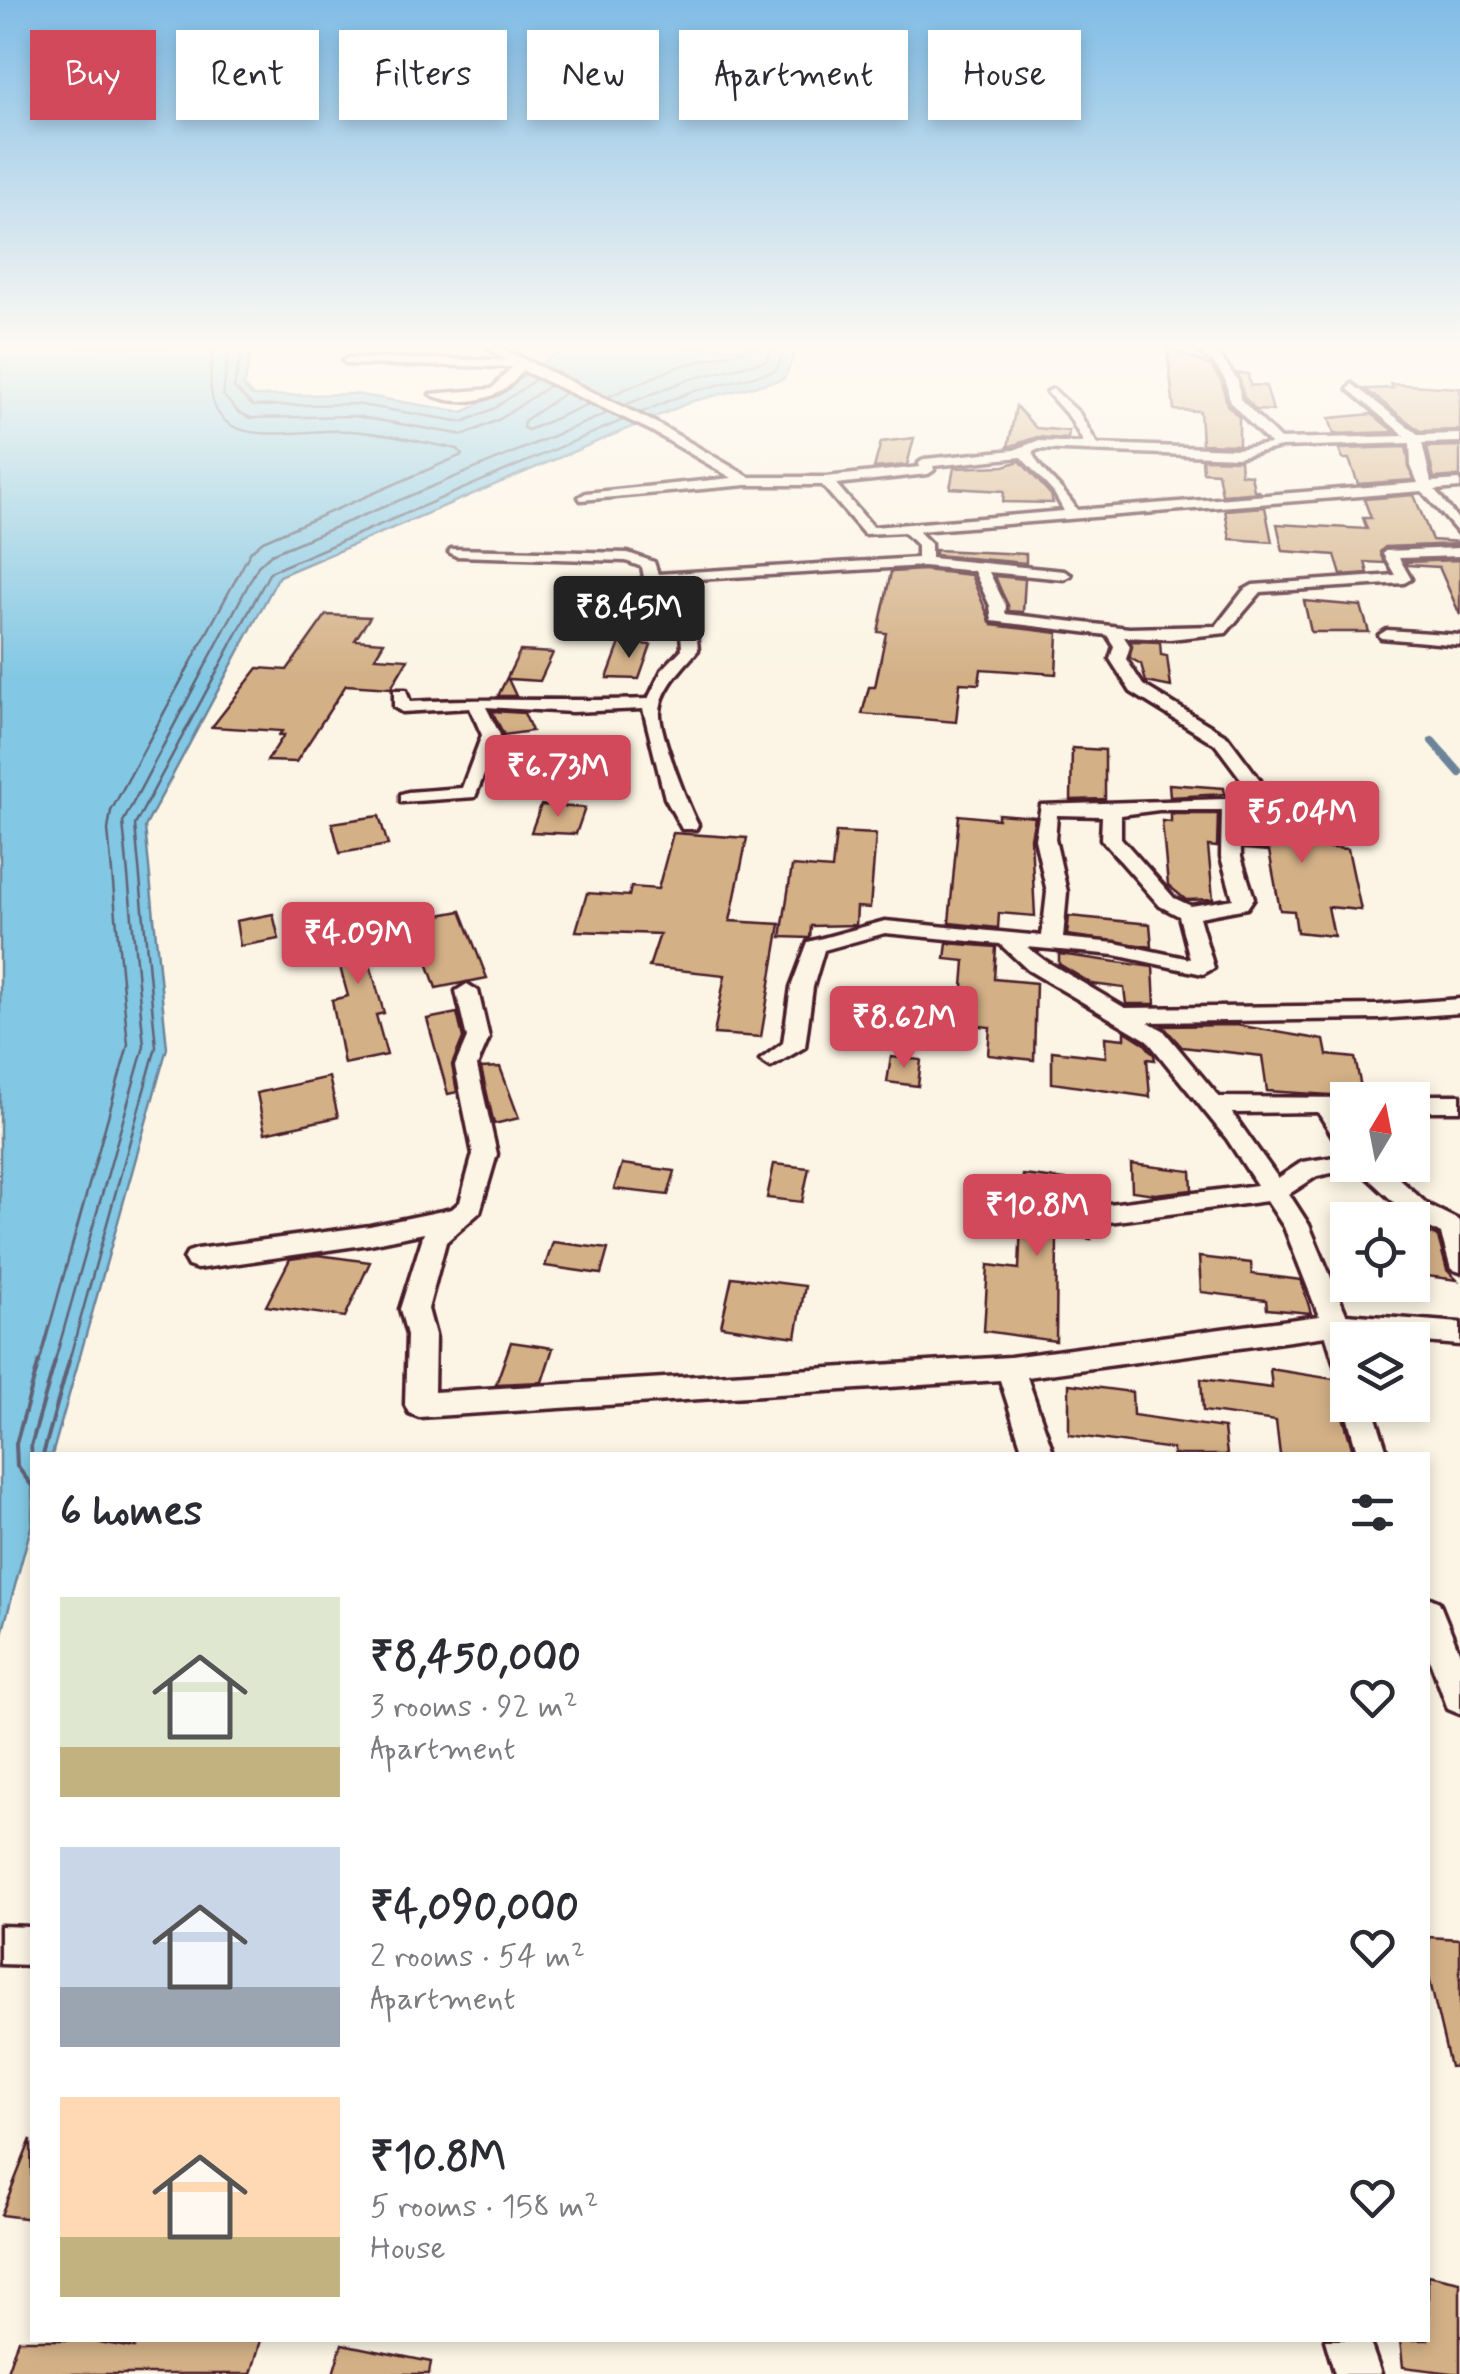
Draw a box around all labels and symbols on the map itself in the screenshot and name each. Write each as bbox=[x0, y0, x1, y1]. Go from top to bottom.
pin: ₹8.45M bbox=[548, 576, 710, 661]
pin: ₹6.73M bbox=[477, 735, 639, 820]
pin: ₹5.04M bbox=[1221, 781, 1383, 866]
pin: ₹4.09M bbox=[277, 902, 439, 987]
pin: ₹8.62M bbox=[823, 986, 985, 1071]
north arrow bbox=[1330, 1082, 1430, 1182]
pin: ₹10.8M bbox=[956, 1174, 1118, 1259]

